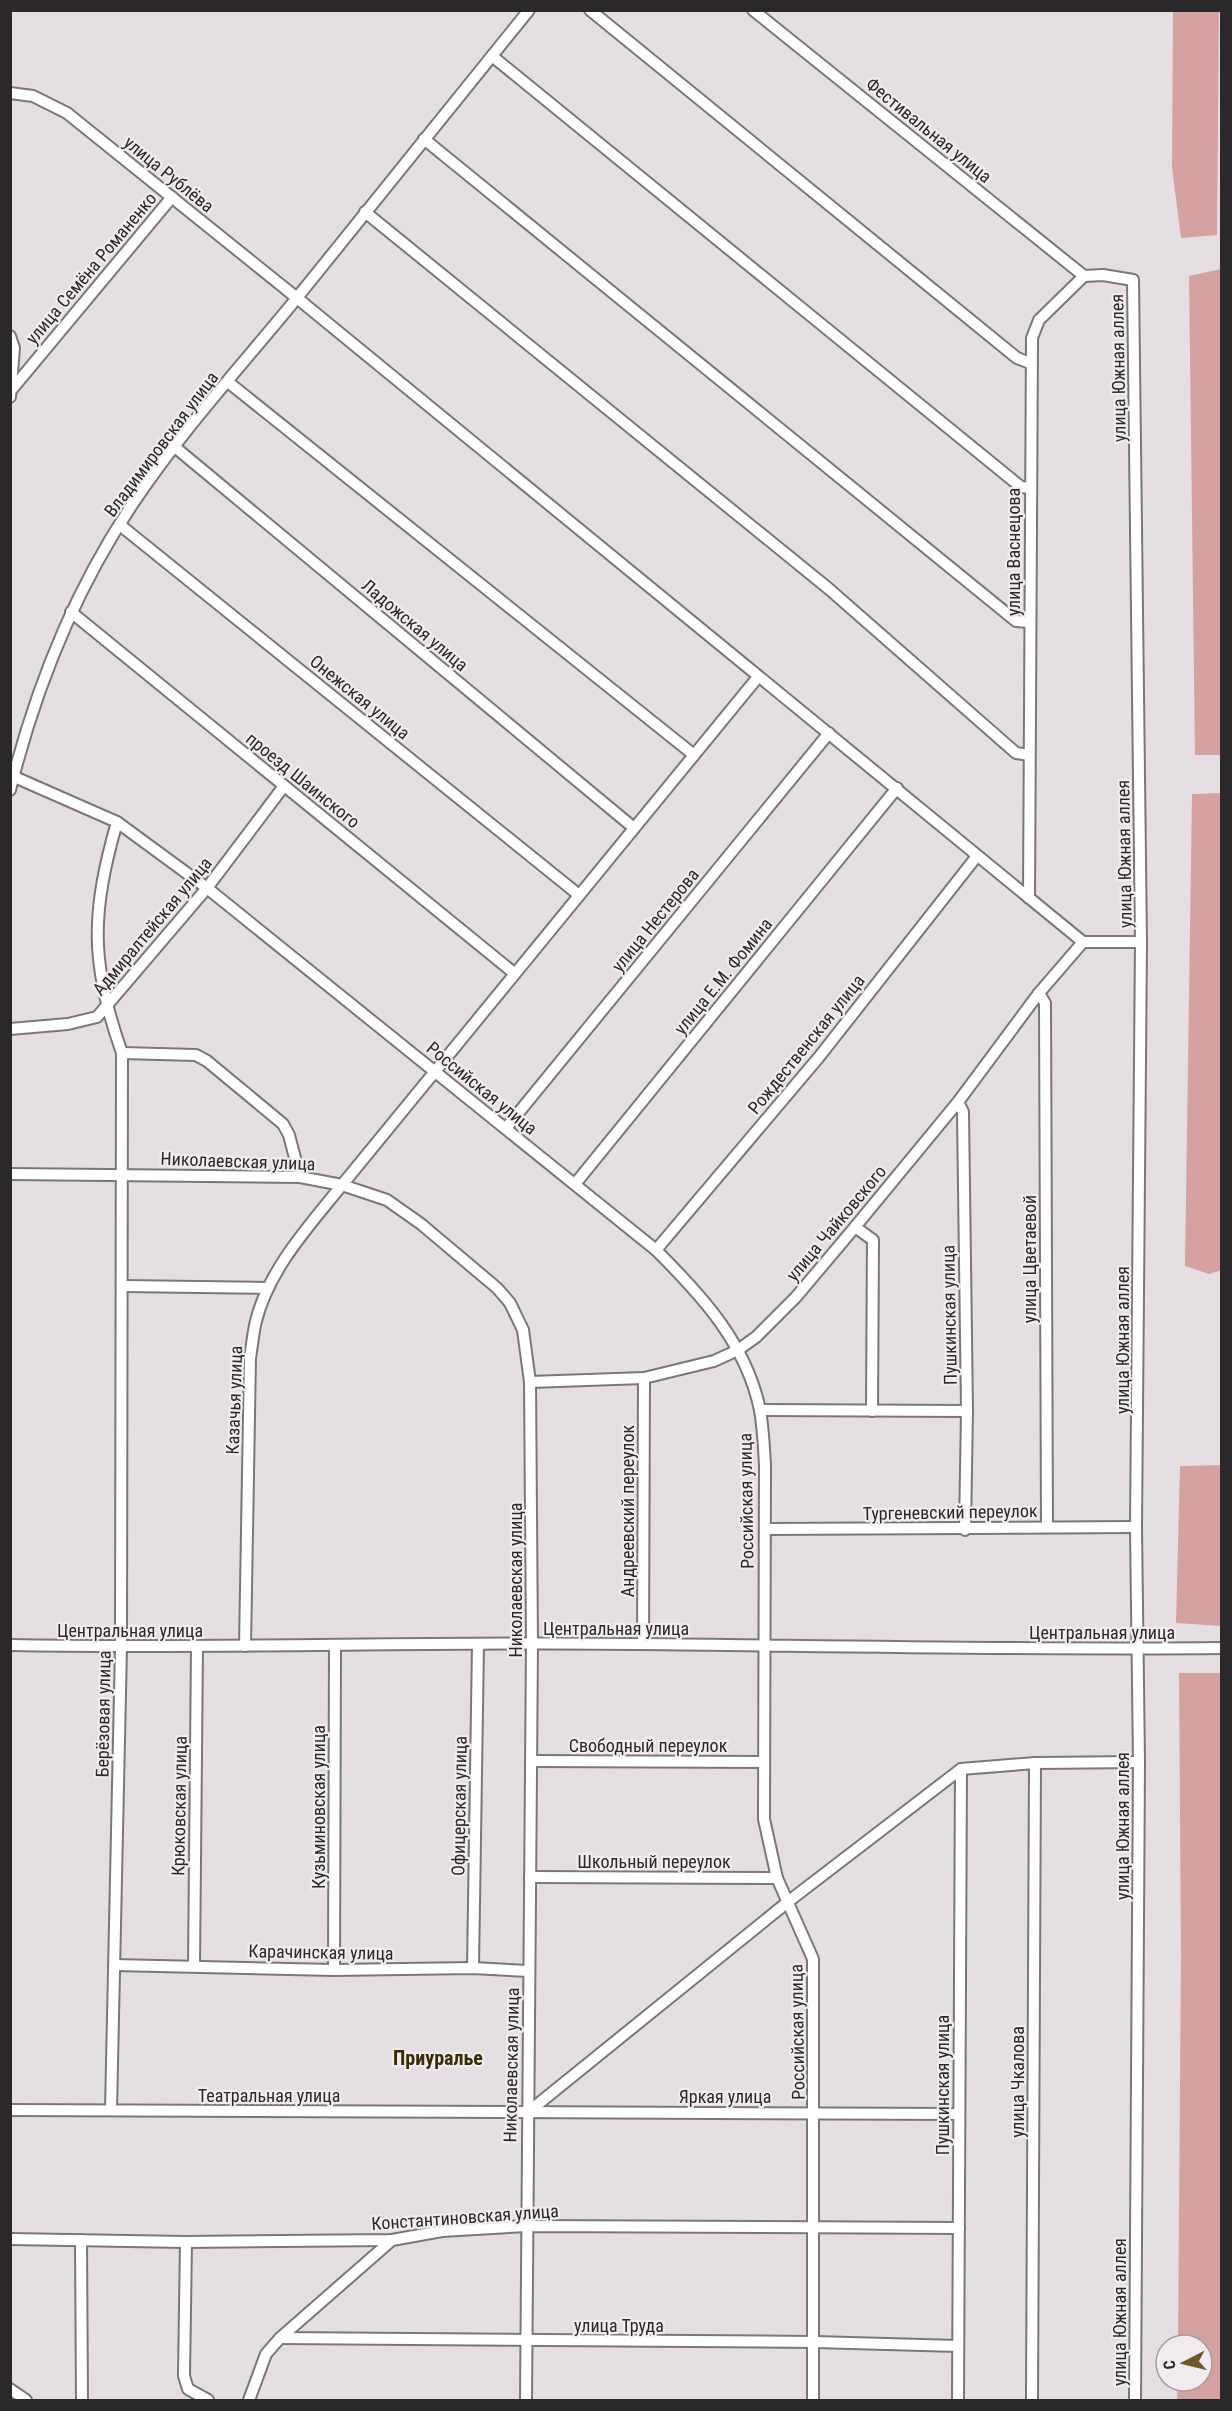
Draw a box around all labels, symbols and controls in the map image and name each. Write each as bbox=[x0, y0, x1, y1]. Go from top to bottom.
street label: Фестивальная улица bbox=[862, 73, 996, 187]
street label: улица Рублёва bbox=[120, 131, 218, 217]
street label: улица Семёна Романенко bbox=[21, 188, 161, 348]
street label: улица Южная аллея bbox=[1106, 294, 1130, 442]
street label: Владимировская улица bbox=[100, 367, 222, 521]
street label: улица Васнецова bbox=[1003, 488, 1024, 616]
street label: Ладожская улица bbox=[358, 575, 472, 675]
street label: Онежская улица bbox=[306, 650, 414, 744]
street label: проезд Шаинского bbox=[242, 728, 364, 832]
street label: улица Южная аллея bbox=[1112, 780, 1136, 928]
street label: Адмиралтейская улица bbox=[88, 853, 216, 999]
street label: улица Нестерова bbox=[607, 864, 703, 976]
street label: улица Е.М. Фомина bbox=[670, 914, 776, 1038]
street label: Рождественская улица bbox=[743, 970, 869, 1118]
street label: Российская улица bbox=[423, 1037, 541, 1139]
street label: Николаевская улица bbox=[160, 1148, 316, 1174]
street label: улица Чайковского bbox=[782, 1161, 890, 1285]
street label: улица Цветаевой bbox=[1019, 1195, 1040, 1323]
street label: Пушкинская улица bbox=[937, 1245, 961, 1385]
street label: улица Южная аллея bbox=[1112, 1266, 1133, 1414]
street label: Казачья улица bbox=[222, 1345, 246, 1455]
street label: Андреевский переулок bbox=[617, 1425, 638, 1597]
street label: Российская улица bbox=[734, 1433, 758, 1569]
street label: Тургеневский переулок bbox=[862, 1500, 1038, 1524]
street label: Николаевская улица bbox=[505, 1503, 526, 1657]
street label: Центральная улица bbox=[543, 1618, 689, 1639]
street label: Центральная улица bbox=[57, 1620, 203, 1641]
street label: Центральная улица bbox=[1029, 1622, 1175, 1643]
street label: Берёзовая улица bbox=[91, 1650, 115, 1778]
street label: Кузьминовская улица bbox=[308, 1725, 329, 1889]
street label: Свободный переулок bbox=[569, 1735, 728, 1756]
street label: Крюковская улица bbox=[167, 1736, 191, 1876]
street label: Офицерская улица bbox=[447, 1736, 471, 1876]
street label: улица Южная аллея bbox=[1112, 1752, 1133, 1900]
street label: Школьный переулок bbox=[577, 1851, 731, 1872]
street label: Карачинская улица bbox=[248, 1940, 394, 1964]
street label: Российская улица bbox=[785, 1964, 809, 2100]
street label: Николаевская улица bbox=[499, 1987, 523, 2143]
street label: Пушкинская улица bbox=[932, 2015, 953, 2155]
street label: улица Чкалова bbox=[1007, 2026, 1028, 2138]
district label: Приуралье bbox=[393, 2046, 483, 2070]
street label: Театральная улица bbox=[198, 2085, 340, 2106]
street label: Яркая улица bbox=[679, 2086, 771, 2107]
street label: Константиновская улица bbox=[371, 2200, 559, 2234]
street label: улица Южная аллея bbox=[1109, 2238, 1130, 2386]
street label: улица Труда bbox=[574, 2315, 664, 2336]
north arrow bbox=[1154, 2333, 1214, 2393]
text: С bbox=[1160, 2359, 1180, 2370]

